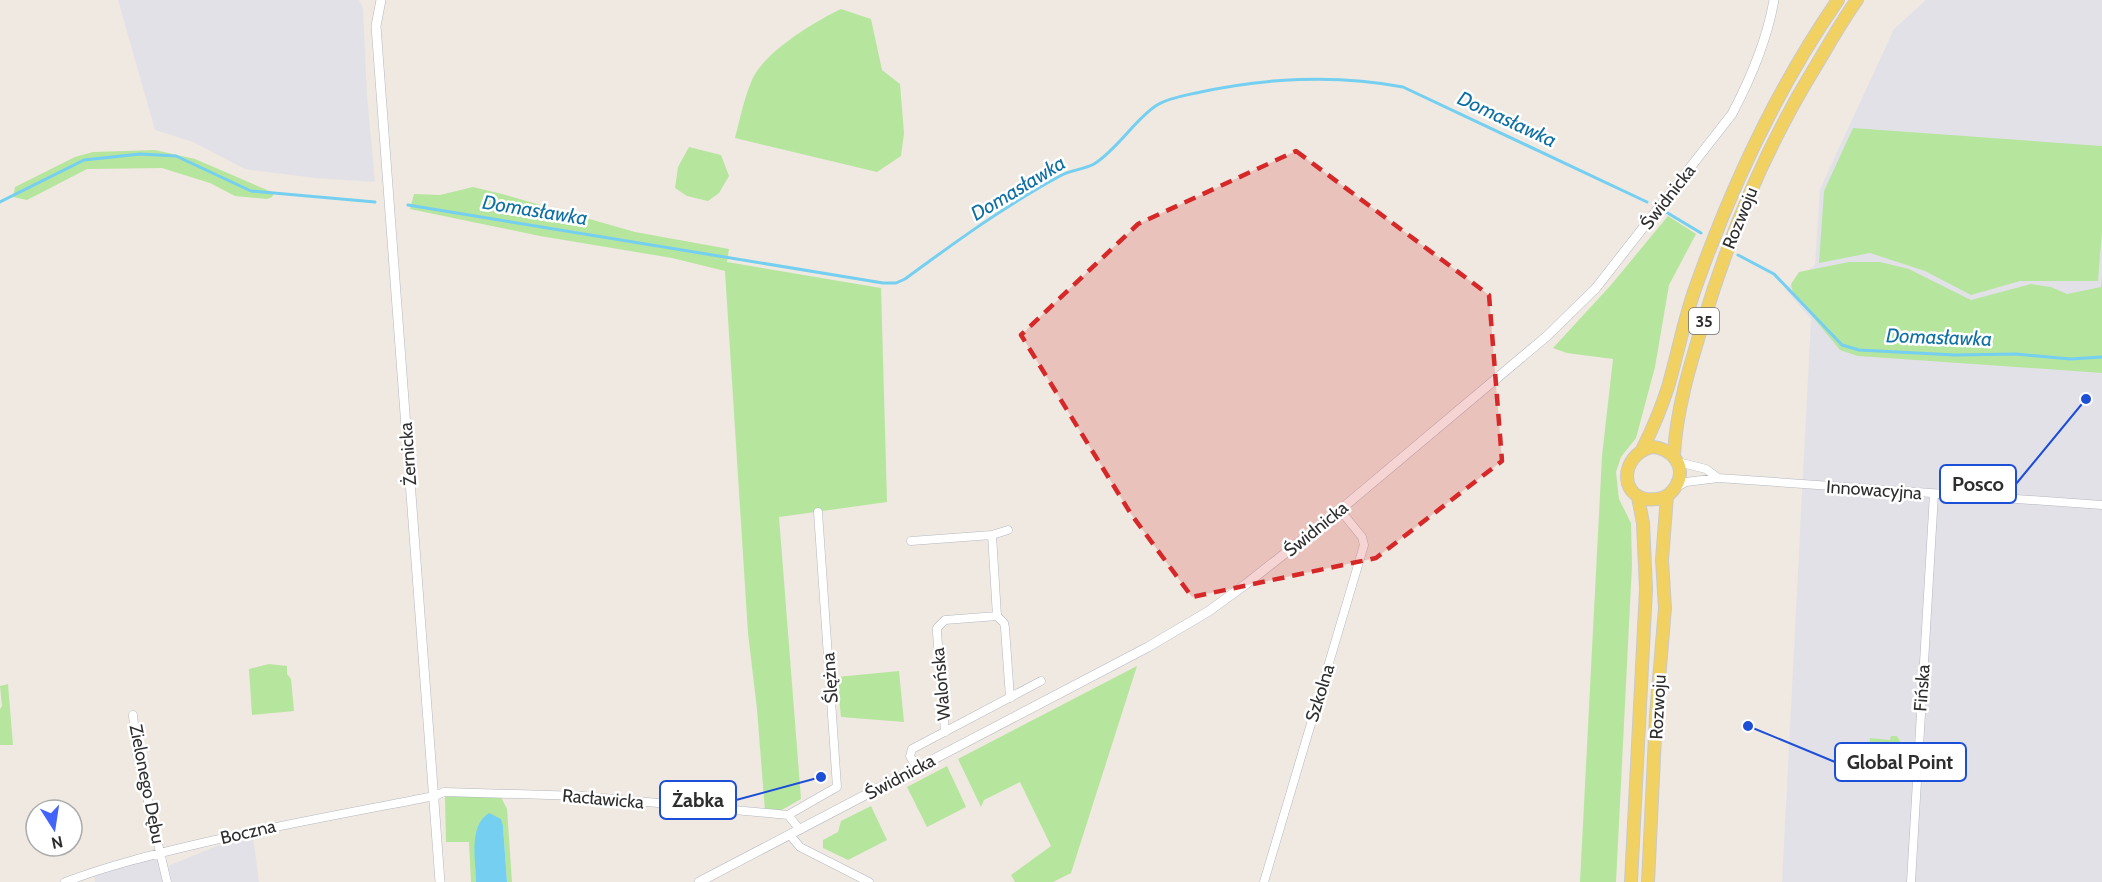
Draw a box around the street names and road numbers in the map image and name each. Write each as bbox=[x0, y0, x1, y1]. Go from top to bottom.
street label: Świdnicka bbox=[1636, 160, 1700, 234]
street label: Rozwoju bbox=[1718, 184, 1762, 252]
road number: 35 bbox=[1689, 308, 1719, 334]
street label: Żernicka bbox=[395, 421, 421, 486]
street label: Innowacyjna bbox=[1825, 476, 1923, 504]
street label: Świdnicka bbox=[1280, 496, 1353, 561]
street label: Walońska bbox=[927, 646, 955, 721]
street label: Ślężna bbox=[817, 651, 843, 704]
street label: Szkolna bbox=[1301, 661, 1339, 725]
street label: Fińska bbox=[1909, 663, 1935, 712]
street label: Rozwoju bbox=[1645, 674, 1671, 740]
street label: Zielonego Dębu bbox=[125, 723, 169, 845]
street label: Świdnicka bbox=[861, 749, 939, 805]
street label: Racławicka bbox=[561, 784, 645, 814]
street label: Boczna bbox=[218, 815, 278, 849]

